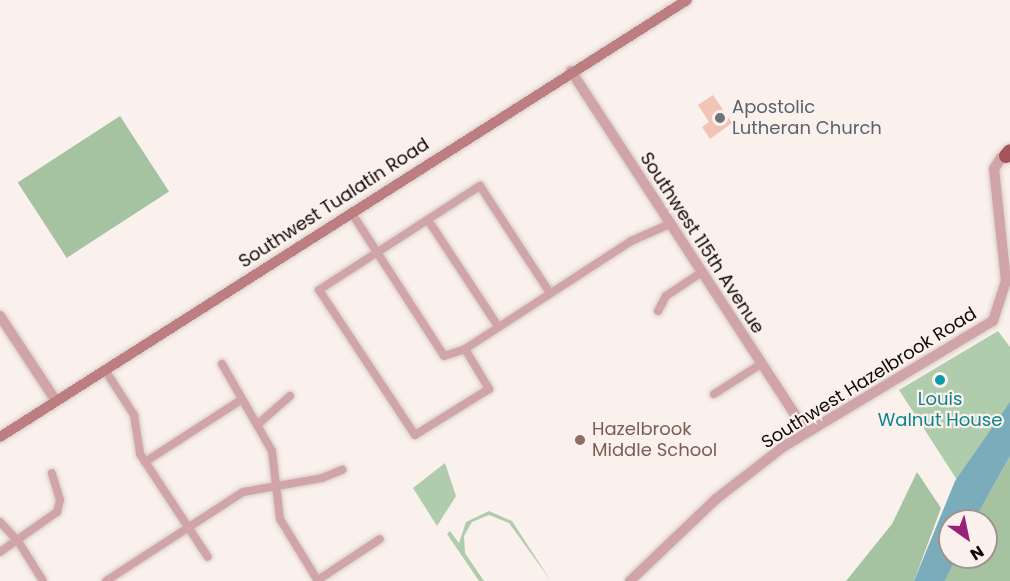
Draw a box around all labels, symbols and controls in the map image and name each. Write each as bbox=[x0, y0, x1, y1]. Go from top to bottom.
place label: Apostolic Lutheran Church bbox=[732, 97, 882, 140]
marker: Apostolic Lutheran Church bbox=[713, 111, 727, 125]
street label: Southwest Tualatin Road bbox=[235, 133, 433, 273]
street label: Southwest 115th Avenue bbox=[635, 148, 769, 338]
street label: Southwest Hazelbrook Road bbox=[757, 303, 981, 453]
marker: Louis Walnut House bbox=[933, 373, 947, 387]
place label: Louis Walnut House bbox=[878, 389, 1002, 432]
place label: Hazelbrook Middle School bbox=[592, 419, 717, 462]
marker: Hazelbrook Middle School bbox=[573, 433, 587, 447]
north arrow bbox=[938, 509, 998, 569]
text: N bbox=[966, 540, 988, 566]

